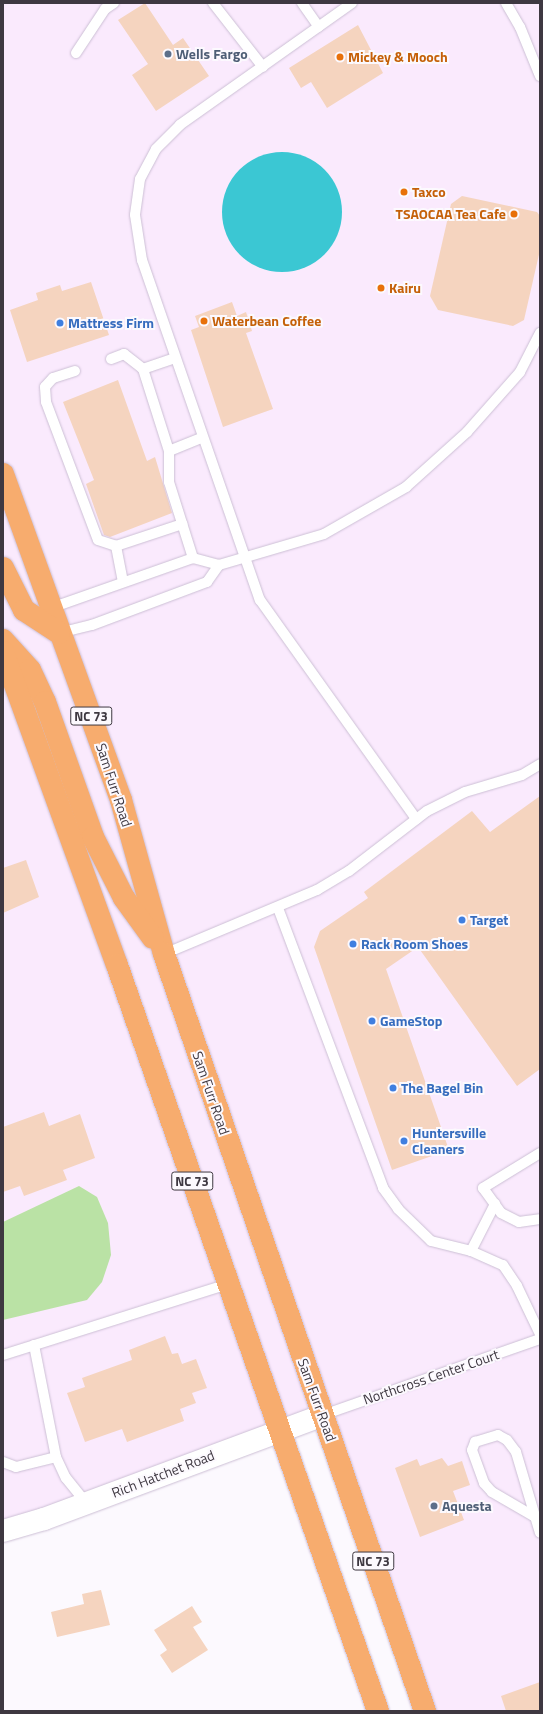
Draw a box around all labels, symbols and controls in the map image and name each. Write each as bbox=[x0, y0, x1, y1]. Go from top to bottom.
place label: Wells Fargo bbox=[176, 46, 248, 62]
marker: Wells Fargo bbox=[163, 49, 173, 59]
place label: Mickey & Mooch bbox=[348, 49, 448, 65]
marker: Mickey & Mooch bbox=[335, 52, 345, 62]
place label: Taxco bbox=[412, 184, 446, 200]
marker: Taxco bbox=[399, 187, 409, 197]
place label: TSAOCAA Tea Cafe bbox=[396, 206, 506, 222]
marker: TSAOCAA Tea Cafe bbox=[509, 209, 519, 219]
place label: Kairu bbox=[389, 280, 421, 296]
marker: Kairu bbox=[376, 283, 386, 293]
place label: Waterbean Coffee bbox=[212, 313, 321, 329]
place label: Mattress Firm bbox=[68, 315, 154, 331]
marker: Waterbean Coffee bbox=[199, 316, 209, 326]
marker: Mattress Firm bbox=[55, 318, 65, 328]
road number: NC 73 bbox=[70, 705, 112, 727]
street label: Sam Furr Road bbox=[93, 741, 135, 829]
place label: Target bbox=[470, 912, 508, 928]
marker: Target bbox=[457, 915, 467, 925]
place label: Rack Room Shoes bbox=[361, 936, 468, 952]
marker: Rack Room Shoes bbox=[348, 939, 358, 949]
place label: GameStop bbox=[380, 1013, 442, 1029]
marker: GameStop bbox=[367, 1016, 377, 1026]
street label: Sam Furr Road bbox=[189, 1049, 233, 1137]
place label: The Bagel Bin bbox=[401, 1080, 483, 1096]
marker: The Bagel Bin bbox=[388, 1083, 398, 1093]
place label: Huntersville Cleaners bbox=[412, 1125, 486, 1158]
marker: Huntersville Cleaners bbox=[399, 1136, 409, 1146]
road number: NC 73 bbox=[171, 1170, 213, 1192]
street label: Northcross Center Court bbox=[361, 1346, 501, 1408]
street label: Sam Furr Road bbox=[294, 1356, 340, 1444]
street label: Rich Hatchet Road bbox=[109, 1447, 217, 1501]
place label: Aquesta bbox=[442, 1498, 492, 1514]
marker: Aquesta bbox=[429, 1501, 439, 1511]
road number: NC 73 bbox=[352, 1550, 394, 1572]

